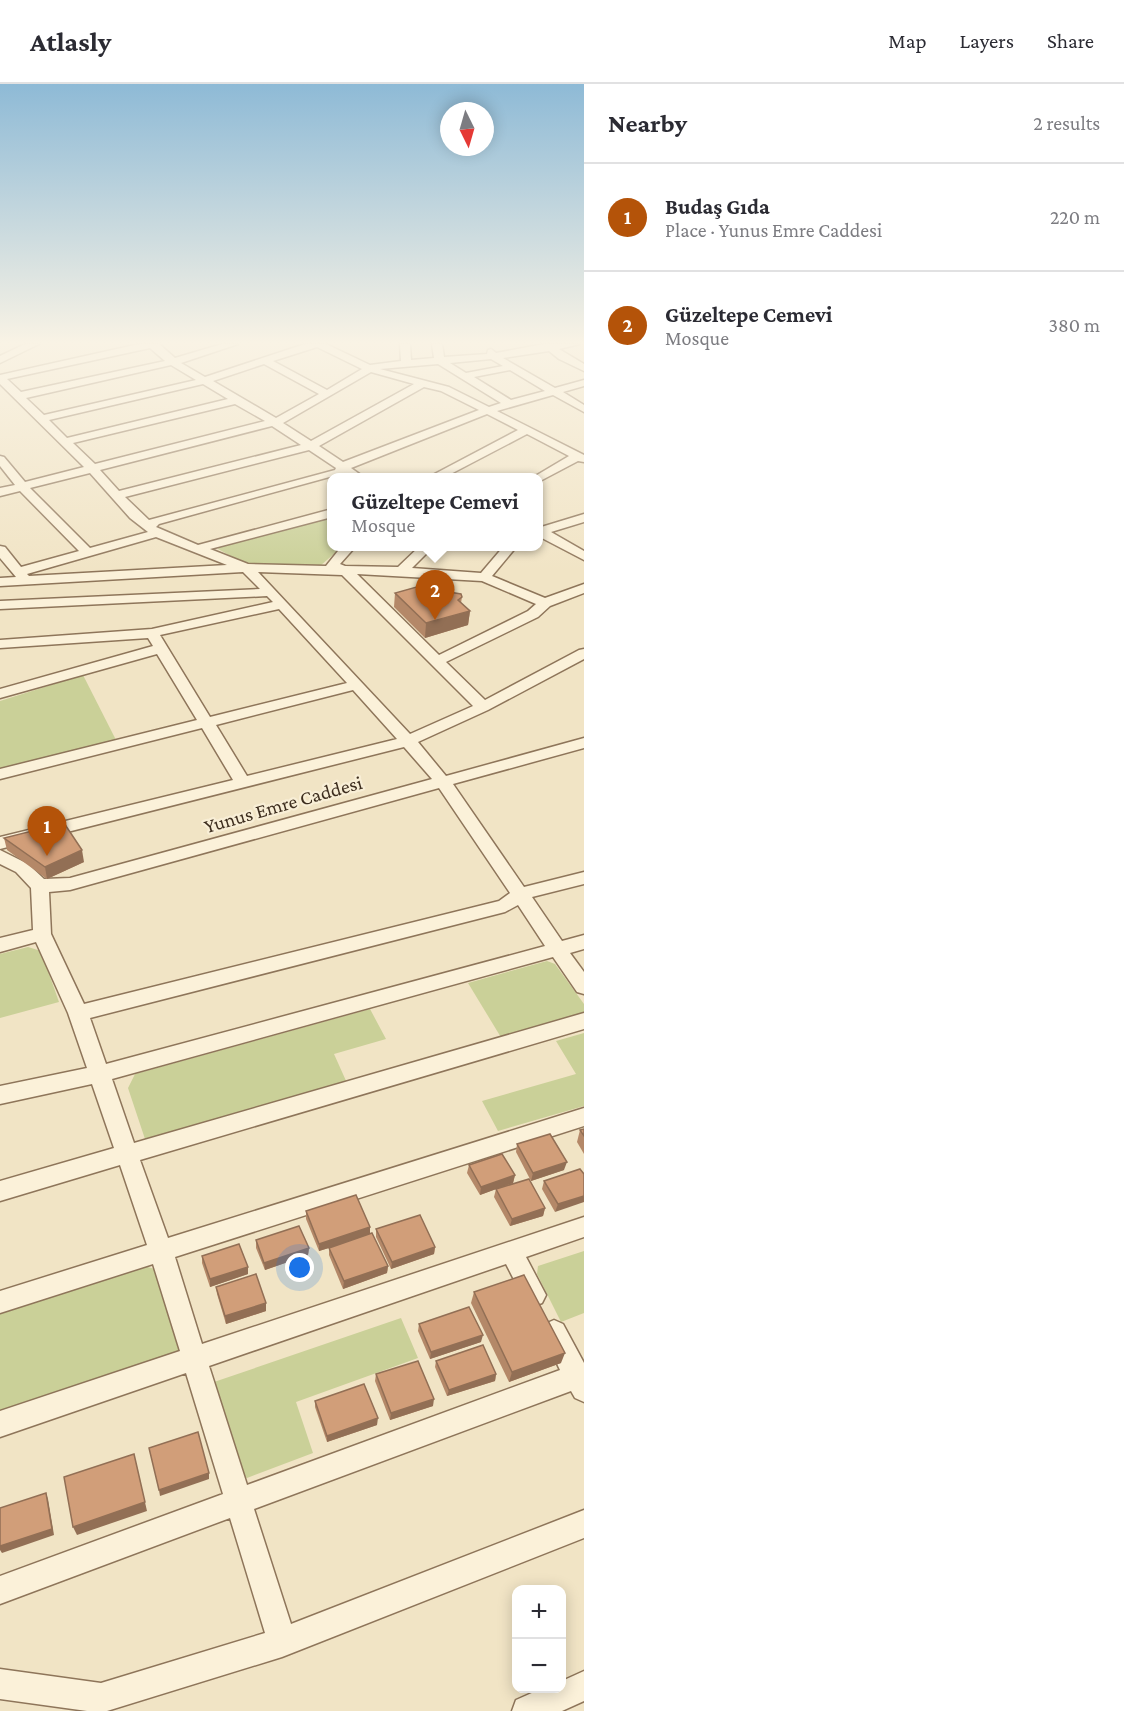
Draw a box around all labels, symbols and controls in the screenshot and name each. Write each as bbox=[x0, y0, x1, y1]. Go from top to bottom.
text: Atlasly bbox=[30, 26, 111, 57]
text: Map bbox=[888, 29, 927, 53]
text: Layers bbox=[960, 29, 1014, 53]
text: Share bbox=[1047, 29, 1094, 53]
north arrow bbox=[440, 102, 494, 156]
text: Nearby bbox=[608, 109, 687, 138]
text: 2 results bbox=[1033, 112, 1100, 134]
text: Budaş Gıda bbox=[665, 194, 770, 219]
text: 1 bbox=[624, 206, 631, 228]
text: 220 m bbox=[1050, 206, 1100, 228]
text: Place · Yunus Emre Caddesi bbox=[665, 219, 882, 241]
text: Güzeltepe Cemevi bbox=[665, 302, 832, 327]
text: 2 bbox=[622, 314, 633, 336]
text: 380 m bbox=[1049, 314, 1100, 336]
text: Mosque bbox=[665, 327, 729, 349]
popup bbox=[327, 473, 543, 551]
text: Güzeltepe Cemevi bbox=[351, 489, 519, 514]
text: Mosque bbox=[351, 514, 415, 536]
pin: 2 bbox=[416, 570, 454, 620]
street label: Yunus Emre Caddesi bbox=[201, 771, 365, 837]
pin: 1 bbox=[28, 806, 66, 856]
your location bbox=[285, 1253, 314, 1282]
map controls bbox=[512, 1585, 566, 1693]
button: + bbox=[512, 1585, 566, 1639]
button: − bbox=[512, 1639, 566, 1693]

